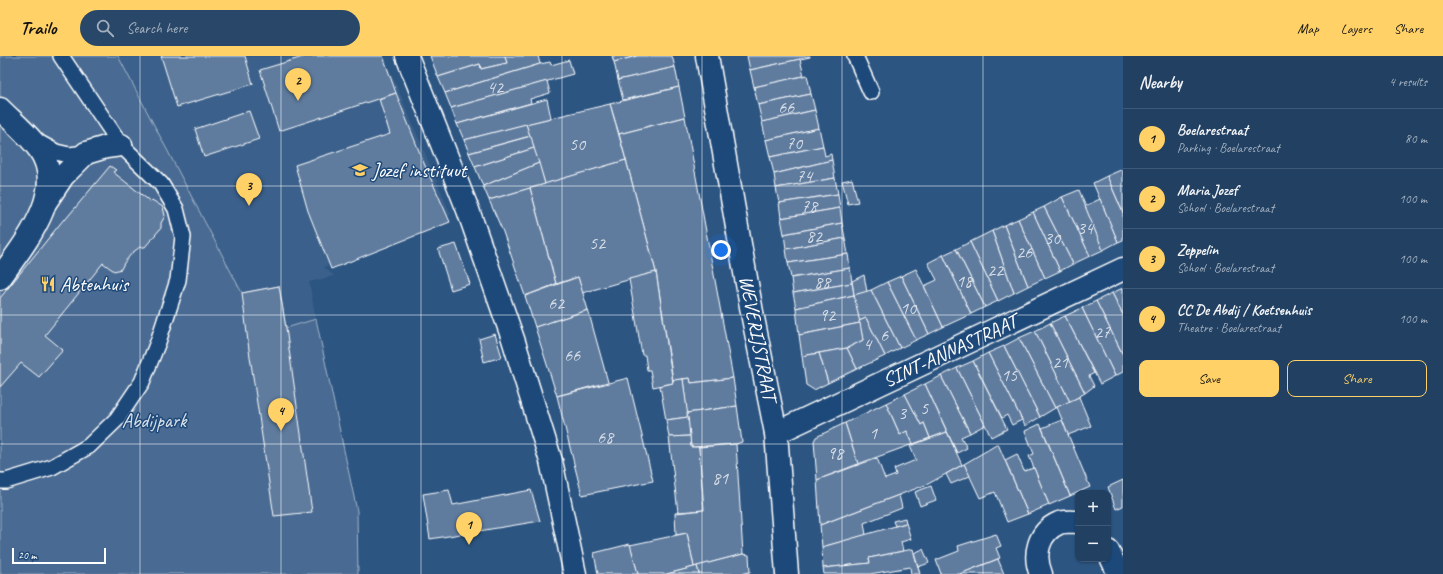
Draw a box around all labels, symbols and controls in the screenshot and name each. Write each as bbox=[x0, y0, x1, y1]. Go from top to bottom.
search box bbox=[80, 10, 360, 46]
text: Trailo bbox=[20, 16, 56, 40]
icon: search bbox=[94, 17, 116, 39]
text: Search here bbox=[126, 19, 188, 38]
text: Map bbox=[1297, 20, 1319, 37]
text: Layers bbox=[1341, 20, 1372, 37]
text: Share bbox=[1394, 20, 1423, 37]
pin: 2 bbox=[285, 68, 311, 101]
text: Nearby bbox=[1139, 72, 1182, 93]
text: 4 results bbox=[1389, 74, 1427, 90]
house number: 42 bbox=[487, 76, 505, 98]
house number: 66 bbox=[778, 96, 795, 118]
text: Boelarestraat bbox=[1177, 121, 1248, 140]
text: 1 bbox=[1149, 131, 1155, 147]
text: 80 m bbox=[1405, 131, 1427, 147]
house number: 70 bbox=[786, 132, 804, 154]
house number: 50 bbox=[569, 133, 587, 155]
text: Parking · Boelarestraat bbox=[1177, 140, 1280, 156]
place label: Jozef instituut bbox=[371, 158, 469, 183]
school or university icon: Jozef instituut bbox=[351, 161, 369, 179]
house number: 74 bbox=[796, 165, 814, 187]
pin: 3 bbox=[236, 173, 262, 206]
text: Maria Jozef bbox=[1177, 181, 1237, 200]
text: 2 bbox=[1149, 191, 1155, 207]
text: 100 m bbox=[1399, 191, 1427, 207]
house number: 78 bbox=[801, 195, 819, 217]
text: School · Boelarestraat bbox=[1177, 200, 1274, 216]
house number: 34 bbox=[1077, 217, 1095, 239]
house number: 82 bbox=[806, 225, 824, 247]
house number: 30 bbox=[1044, 227, 1062, 249]
house number: 52 bbox=[589, 232, 607, 254]
your location bbox=[711, 240, 731, 260]
house number: 26 bbox=[1016, 241, 1033, 263]
text: Zeppelin bbox=[1177, 241, 1218, 260]
text: 3 bbox=[1149, 251, 1155, 267]
text: 100 m bbox=[1399, 251, 1427, 267]
house number: 22 bbox=[987, 259, 1005, 281]
text: School · Boelarestraat bbox=[1177, 260, 1274, 276]
house number: 18 bbox=[956, 270, 974, 292]
house number: 88 bbox=[814, 271, 832, 293]
place label: Abtenhuis bbox=[60, 272, 130, 297]
street label: WEVERIJSTRAAT bbox=[734, 274, 783, 407]
restaurant icon: Abtenhuis bbox=[39, 275, 57, 293]
house number: 62 bbox=[548, 292, 566, 314]
house number: 10 bbox=[900, 297, 918, 319]
text: CC De Abdij / Koetsenhuis bbox=[1177, 301, 1312, 320]
house number: 92 bbox=[819, 304, 837, 326]
street label: SINT-ANNASTRAAT bbox=[879, 307, 1026, 393]
text: 4 bbox=[1149, 311, 1155, 327]
text: 100 m bbox=[1399, 311, 1427, 327]
text: Theatre · Boelarestraat bbox=[1177, 320, 1281, 336]
house number: 27 bbox=[1094, 321, 1111, 343]
house number: 6 bbox=[880, 324, 889, 346]
house number: 4 bbox=[863, 333, 873, 355]
house number: 66 bbox=[564, 344, 581, 366]
house number: 21 bbox=[1052, 351, 1069, 373]
button: Save bbox=[1139, 360, 1279, 397]
button: Share bbox=[1287, 360, 1427, 397]
house number: 15 bbox=[1001, 364, 1018, 386]
house number: 5 bbox=[920, 397, 929, 419]
pin: 4 bbox=[268, 398, 294, 431]
house number: 3 bbox=[898, 402, 908, 424]
park label: Abdijpark bbox=[122, 408, 188, 433]
house number: 1 bbox=[869, 422, 878, 444]
house number: 68 bbox=[597, 426, 615, 448]
house number: 98 bbox=[827, 442, 845, 464]
house number: 81 bbox=[712, 467, 729, 489]
map controls bbox=[1075, 490, 1111, 562]
button: + bbox=[1075, 490, 1111, 526]
pin: 1 bbox=[456, 512, 482, 545]
button: − bbox=[1075, 526, 1111, 562]
scale bar bbox=[12, 546, 106, 565]
text: 20 m bbox=[18, 548, 37, 562]

